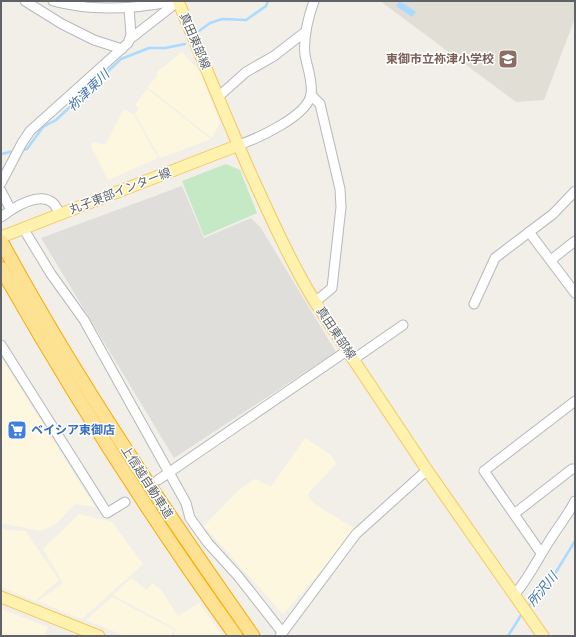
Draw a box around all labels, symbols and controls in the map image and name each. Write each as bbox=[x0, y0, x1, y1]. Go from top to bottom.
street label: 真田東部線 bbox=[175, 11, 213, 72]
school or university icon: 東御市立祢津小学校 bbox=[497, 48, 519, 70]
place label: 東御市立祢津小学校 bbox=[386, 52, 494, 68]
water label: 祢津東川 bbox=[65, 66, 115, 115]
street label: 丸子東部インター線 bbox=[67, 165, 174, 219]
street label: 真田東部線 bbox=[312, 304, 359, 363]
supermarket icon: ベイシア東御店 bbox=[6, 419, 28, 441]
place label: ベイシア東御店 bbox=[31, 423, 115, 439]
street label: 上信越自動車道 bbox=[117, 443, 176, 522]
water label: 所沢川 bbox=[525, 569, 563, 610]

